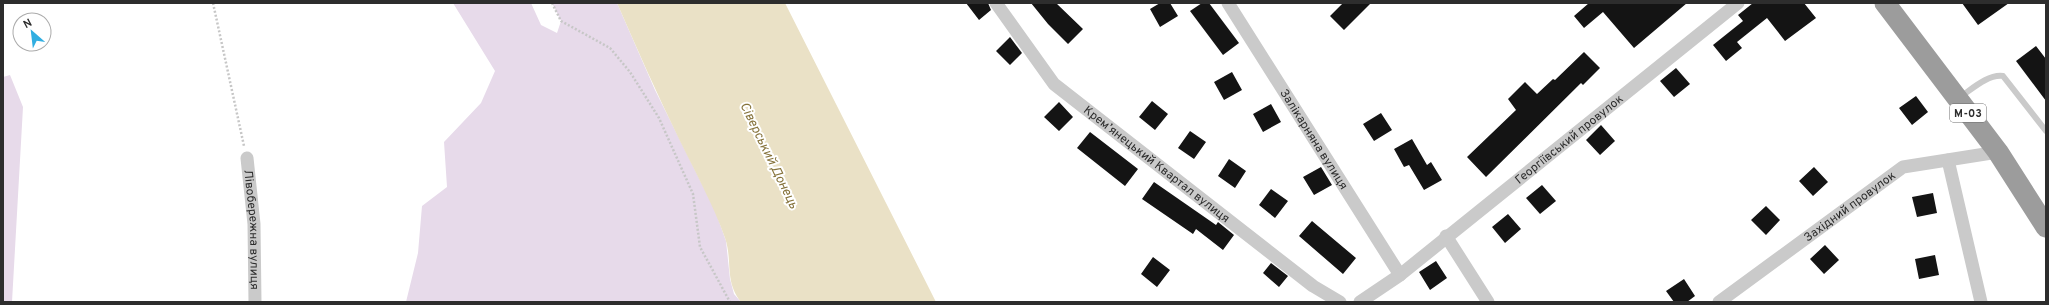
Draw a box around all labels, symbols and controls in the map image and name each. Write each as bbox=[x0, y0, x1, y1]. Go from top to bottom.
north arrow bbox=[12, 12, 52, 52]
text: N bbox=[21, 16, 35, 32]
street label: Залікарняна вулиця bbox=[1275, 86, 1351, 193]
street label: Георгіївський провулок bbox=[1512, 91, 1627, 188]
water label: Сіверський Донець bbox=[735, 100, 801, 212]
street label: Крем’янецький Квартал вулиця bbox=[1080, 103, 1233, 227]
road number: М-03 bbox=[1950, 104, 1986, 122]
street label: Західний провулок bbox=[1801, 168, 1899, 246]
street label: Лівобережна вулиця bbox=[239, 169, 262, 290]

